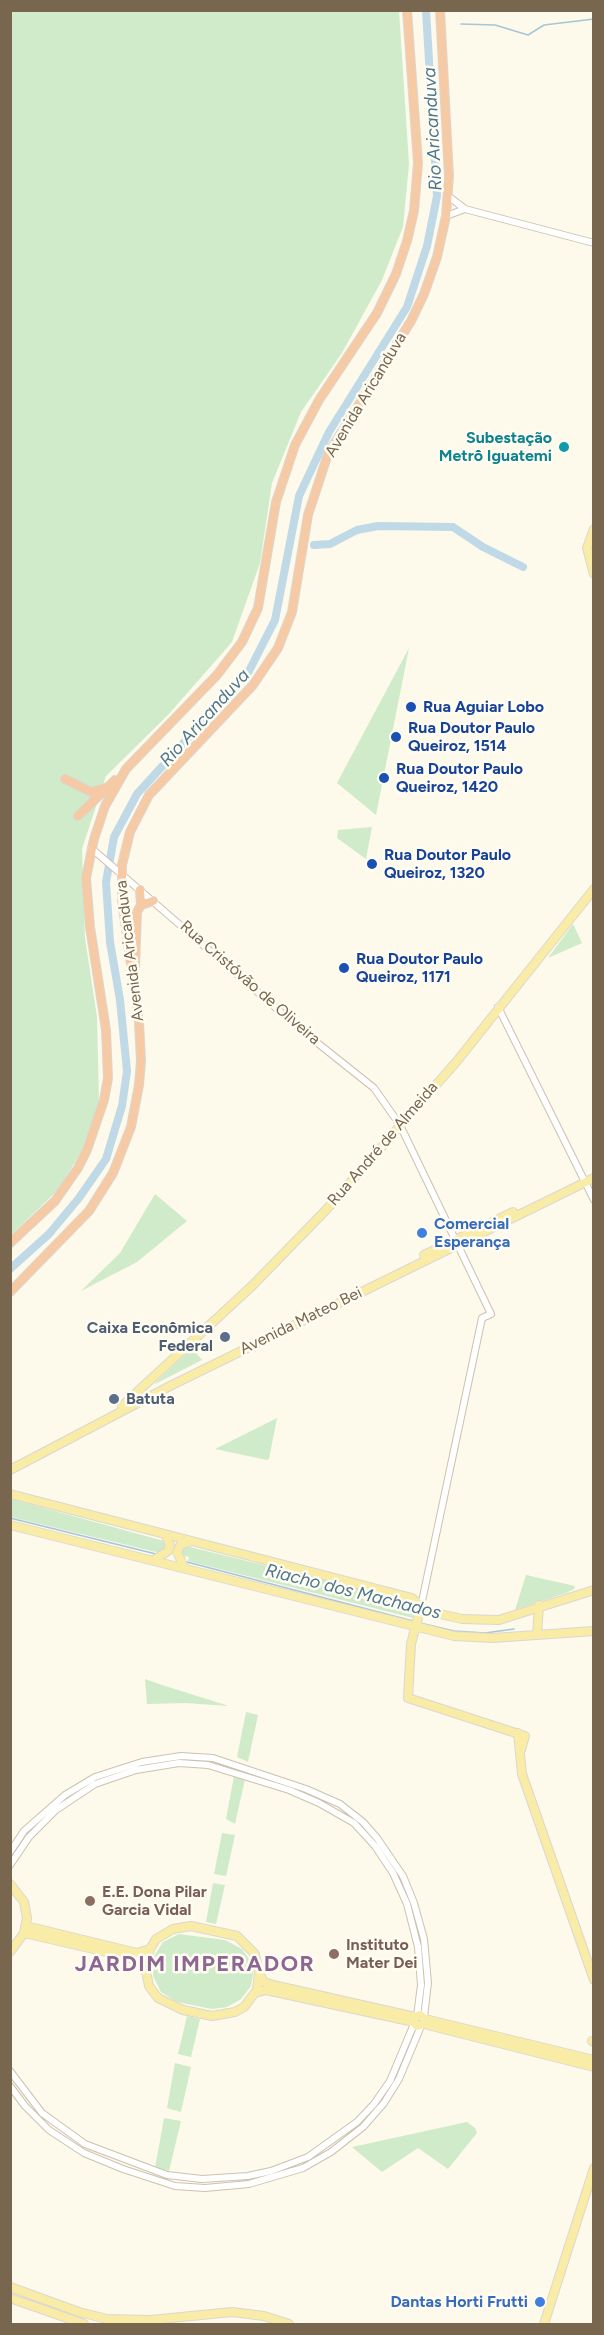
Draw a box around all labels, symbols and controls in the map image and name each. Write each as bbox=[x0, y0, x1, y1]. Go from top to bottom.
water label: Rio Aricanduva bbox=[419, 67, 447, 191]
street label: Avenida Aricanduva bbox=[321, 329, 411, 461]
place label: Subestação Metrô Iguatemi bbox=[439, 428, 552, 466]
marker: Subestação Metrô Iguatemi bbox=[557, 440, 571, 454]
water label: Rio Aricanduva bbox=[156, 665, 254, 771]
place label: Rua Aguiar Lobo bbox=[423, 697, 544, 717]
marker: Rua Aguiar Lobo bbox=[404, 700, 418, 714]
place label: Rua Doutor Paulo Queiroz, 1514 bbox=[408, 718, 535, 756]
marker: Rua Doutor Paulo Queiroz, 1514 bbox=[389, 730, 403, 744]
place label: Rua Doutor Paulo Queiroz, 1420 bbox=[396, 759, 523, 797]
marker: Rua Doutor Paulo Queiroz, 1420 bbox=[377, 771, 391, 785]
place label: Rua Doutor Paulo Queiroz, 1320 bbox=[384, 845, 511, 883]
marker: Rua Doutor Paulo Queiroz, 1320 bbox=[365, 857, 379, 871]
street label: Avenida Aricanduva bbox=[112, 879, 148, 1023]
street label: Rua Cristóvão de Oliveira bbox=[176, 917, 324, 1049]
place label: Rua Doutor Paulo Queiroz, 1171 bbox=[356, 949, 483, 987]
marker: Rua Doutor Paulo Queiroz, 1171 bbox=[337, 961, 351, 975]
street label: Rua André de Almeida bbox=[324, 1078, 442, 1210]
place label: Comercial Esperança bbox=[434, 1214, 510, 1252]
marker: Comercial Esperança bbox=[415, 1226, 429, 1240]
street label: Avenida Mateo Bei bbox=[237, 1283, 365, 1359]
place label: Caixa Econômica Federal bbox=[87, 1318, 213, 1356]
marker: Caixa Econômica Federal bbox=[218, 1330, 232, 1344]
place label: Batuta bbox=[126, 1389, 175, 1409]
marker: Batuta bbox=[107, 1392, 121, 1406]
water label: Riacho dos Machados bbox=[263, 1560, 443, 1624]
place label: E.E. Dona Pilar Garcia Vidal bbox=[102, 1882, 207, 1920]
marker: E.E. Dona Pilar Garcia Vidal bbox=[83, 1894, 97, 1908]
place label: Instituto Mater Dei bbox=[346, 1935, 418, 1973]
marker: Instituto Mater Dei bbox=[327, 1947, 341, 1961]
district label: JARDIM IMPERADOR bbox=[75, 1952, 315, 1978]
place label: Dantas Horti Frutti bbox=[390, 2292, 528, 2312]
marker: Dantas Horti Frutti bbox=[533, 2295, 547, 2309]

